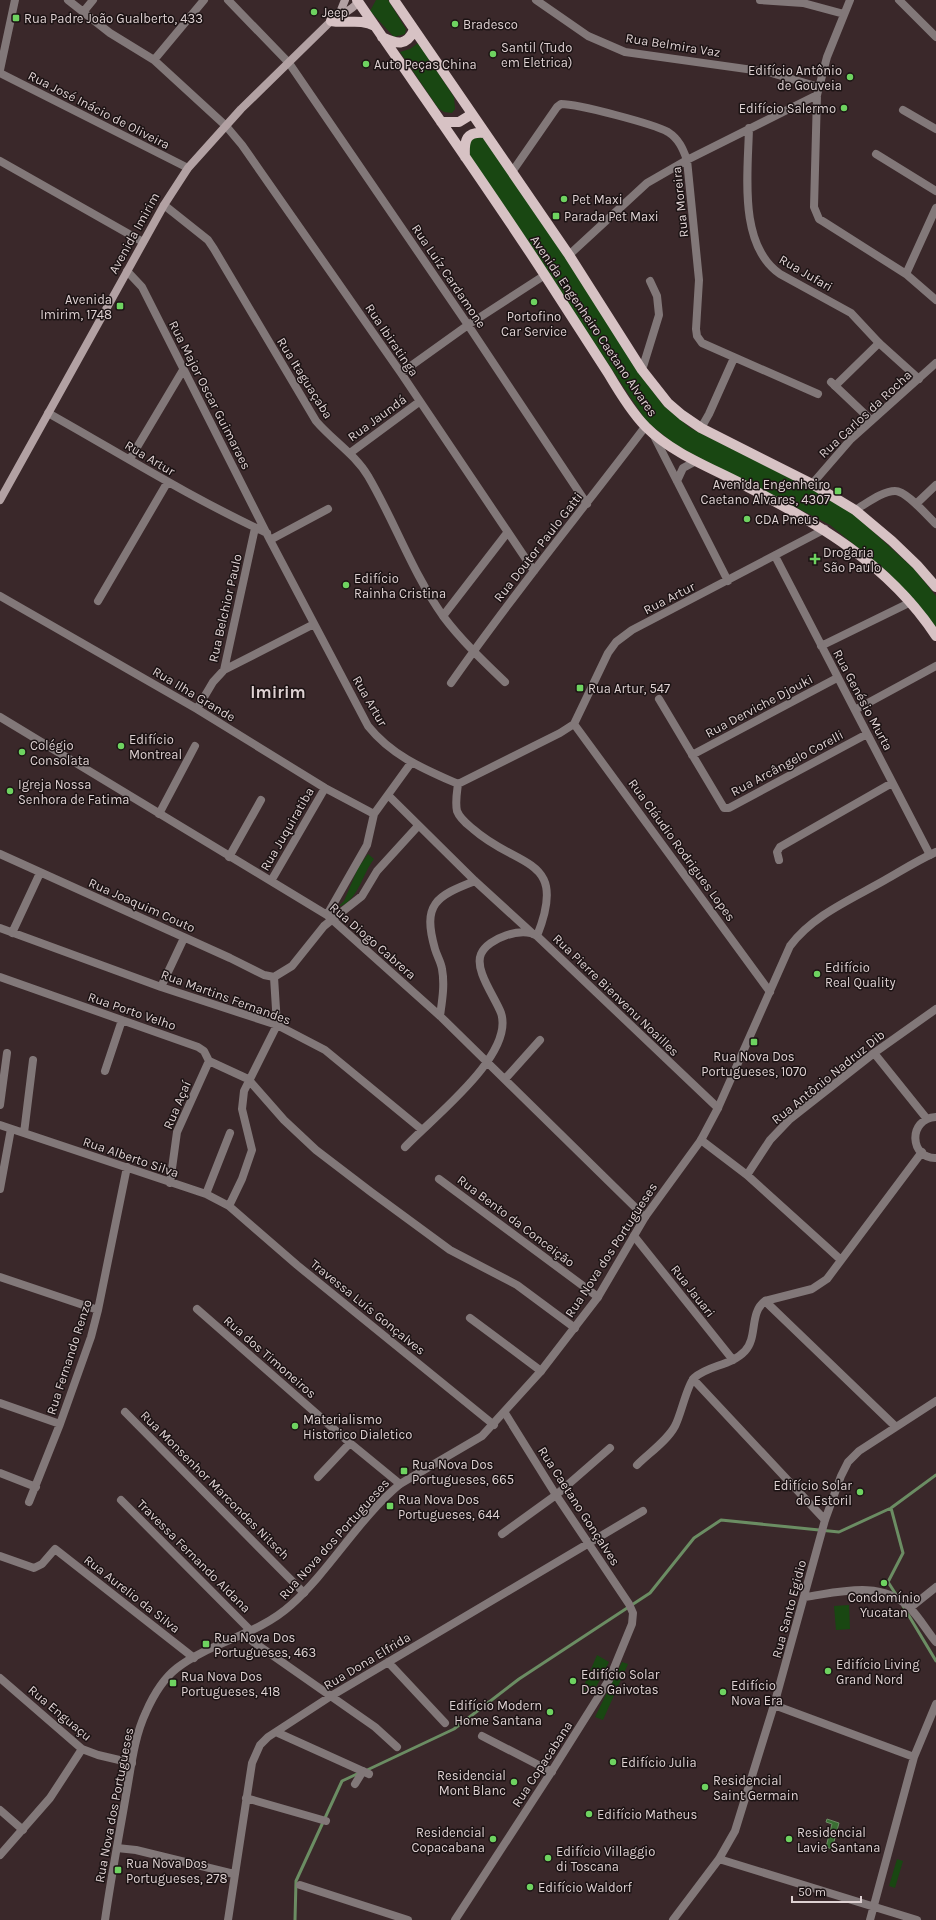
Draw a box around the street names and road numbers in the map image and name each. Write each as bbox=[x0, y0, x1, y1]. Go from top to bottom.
street label: Rua Belmira Vaz bbox=[625, 30, 721, 60]
street label: Rua José Inácio de Oliveira bbox=[26, 68, 172, 152]
street label: Rua Moreira bbox=[669, 166, 691, 238]
street label: Avenida Imirim bbox=[106, 190, 162, 276]
street label: Rua Luíz Cardamone bbox=[409, 221, 489, 331]
street label: Avenida Engenheiro Caetano Alvares bbox=[528, 233, 660, 420]
street label: Rua Jufari bbox=[777, 252, 835, 294]
street label: Rua Ibiratinga bbox=[362, 301, 422, 379]
street label: Rua Major Oscar Guimaraes bbox=[166, 318, 254, 472]
street label: Rua Itaguaçaba bbox=[274, 335, 336, 421]
street label: Rua Carlos da Rocha bbox=[816, 367, 914, 461]
street label: Rua Jaundá bbox=[345, 392, 409, 444]
street label: Rua Artur bbox=[122, 437, 178, 479]
street label: Rua Doutor Paulo Gatti bbox=[491, 489, 585, 605]
street label: Rua Belchior Paulo bbox=[205, 552, 245, 664]
street label: Rua Artur bbox=[641, 579, 697, 617]
street label: Rua Genésio Murta bbox=[830, 647, 896, 753]
street label: Rua Ilha Grande bbox=[150, 663, 238, 725]
street label: Rua Derviche Djouki bbox=[703, 671, 815, 741]
street label: Rua Artur bbox=[350, 673, 391, 729]
street label: Rua Arcângelo Corelli bbox=[728, 727, 846, 799]
street label: Rua Cláudio Rodrigues Lopes bbox=[625, 776, 739, 924]
street label: Rua Juquiratiba bbox=[257, 785, 318, 874]
street label: Rua Joaquim Couto bbox=[86, 875, 198, 936]
street label: Rua Diogo Cabrera bbox=[327, 900, 419, 982]
street label: Rua Pierre Bienvenu Noailles bbox=[550, 931, 682, 1059]
street label: Rua Martins Fernandes bbox=[159, 966, 293, 1028]
street label: Rua Porto Velho bbox=[86, 989, 178, 1033]
street label: Rua Antônio Nadruz Dib bbox=[768, 1027, 888, 1127]
street label: Rua Açaí bbox=[160, 1078, 194, 1132]
street label: Rua Alberto Silva bbox=[81, 1134, 181, 1180]
street label: Rua Bento da Conceição bbox=[454, 1172, 578, 1270]
street label: Rua Nova dos Portugueses bbox=[562, 1180, 660, 1320]
street label: Travessa Luís Gonçalves bbox=[308, 1256, 428, 1358]
street label: Rua Jauari bbox=[668, 1262, 718, 1320]
street label: Rua Fernando Renzo bbox=[43, 1297, 95, 1417]
street label: Rua dos Timoneiros bbox=[221, 1313, 319, 1401]
street label: Rua Monsenhor Marcondes Nitsch bbox=[138, 1408, 292, 1562]
street label: Rua Caetano Gonçalves bbox=[535, 1444, 623, 1568]
street label: Rua Nova dos Portugueses bbox=[276, 1475, 392, 1603]
street label: Travessa Fernando Aldana bbox=[134, 1496, 254, 1616]
street label: Rua Aurelio da Silva bbox=[81, 1552, 183, 1636]
street label: Rua Santo Egidio bbox=[769, 1558, 809, 1660]
street label: Rua Dona Elfrida bbox=[321, 1629, 413, 1693]
street label: Rua Enguaçu bbox=[25, 1682, 95, 1744]
street label: Rua Copacabana bbox=[509, 1718, 575, 1810]
street label: Rua Nova dos Portugueses bbox=[92, 1726, 136, 1884]

